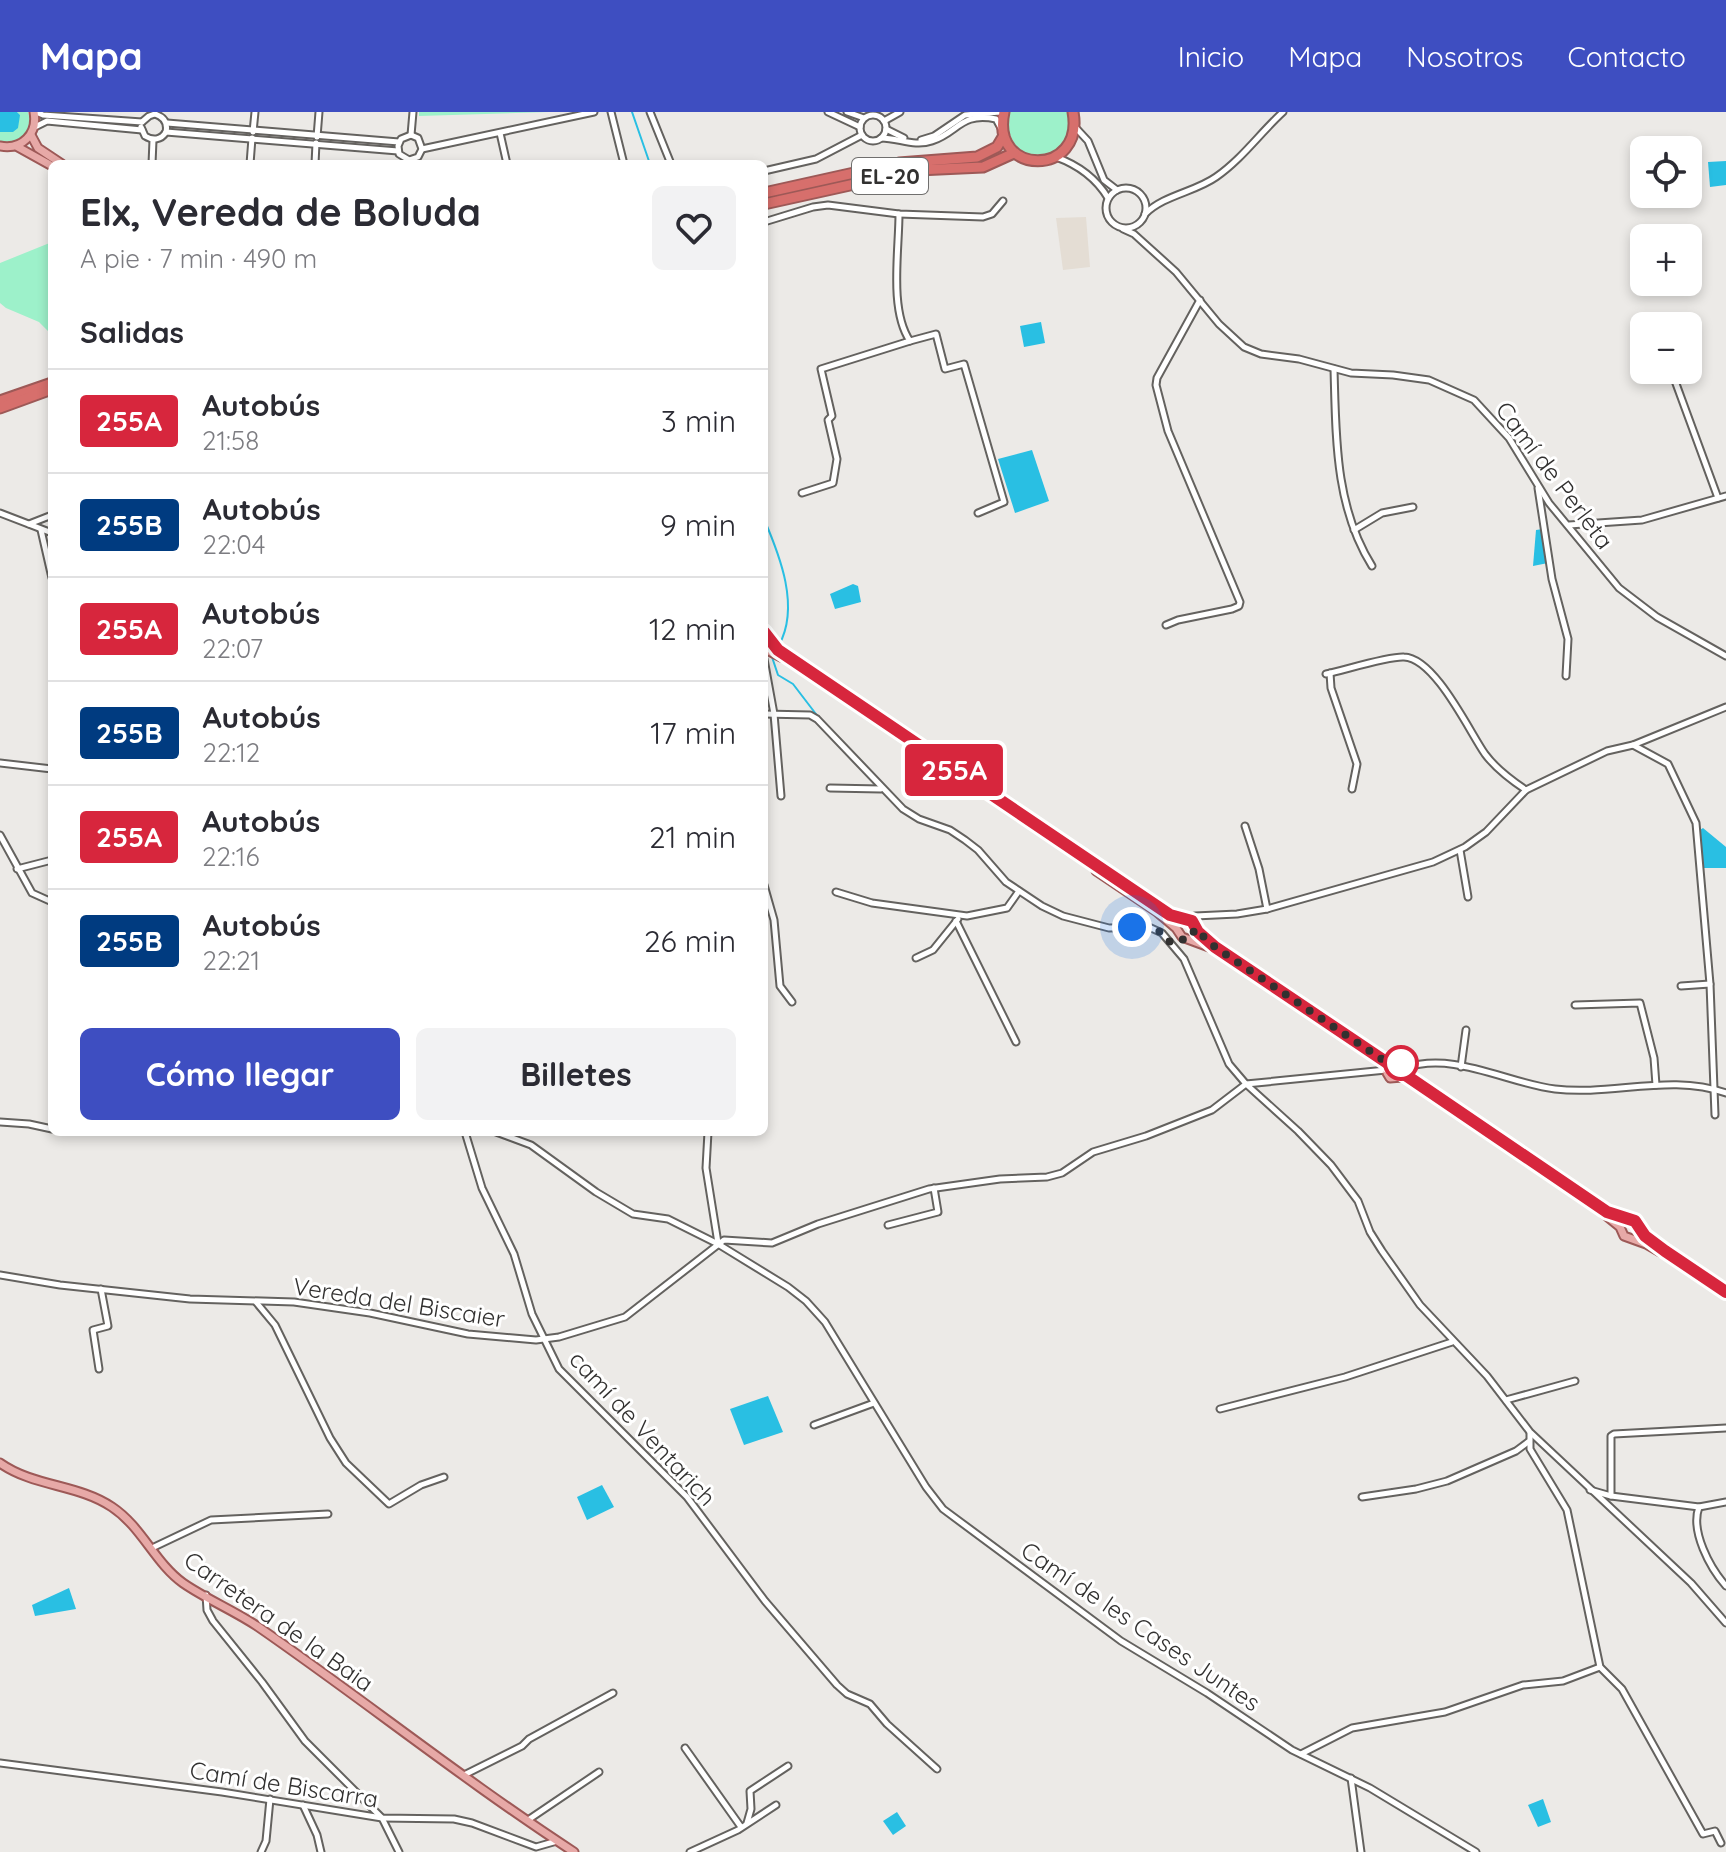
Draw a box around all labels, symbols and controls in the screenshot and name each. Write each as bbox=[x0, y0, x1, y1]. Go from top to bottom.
text: Mapa bbox=[40, 32, 143, 80]
text: Inicio bbox=[1178, 39, 1244, 74]
text: Mapa bbox=[1288, 39, 1362, 74]
text: Nosotros bbox=[1406, 39, 1523, 74]
text: Contacto bbox=[1567, 39, 1686, 74]
map controls bbox=[1630, 136, 1702, 384]
button: locate bbox=[1630, 136, 1702, 208]
road number: EL-20 bbox=[852, 158, 928, 194]
button: heart bbox=[652, 186, 736, 270]
text: Elx, Vereda de Boluda bbox=[80, 188, 481, 236]
button: + bbox=[1630, 224, 1702, 296]
text: A pie · 7 min · 490 m bbox=[80, 242, 317, 275]
button: − bbox=[1630, 312, 1702, 384]
text: Salidas bbox=[80, 313, 184, 351]
text: Autobús bbox=[202, 386, 320, 424]
street label: Camí de Perleta bbox=[1490, 395, 1620, 555]
text: 3 min bbox=[661, 402, 736, 440]
text: 255A bbox=[96, 403, 162, 438]
text: 21:58 bbox=[202, 424, 259, 457]
text: Autobús bbox=[203, 490, 321, 528]
text: 9 min bbox=[660, 506, 736, 544]
text: 255B bbox=[96, 507, 163, 542]
text: 22:04 bbox=[203, 528, 265, 561]
text: Autobús bbox=[202, 594, 320, 632]
text: 12 min bbox=[649, 610, 736, 648]
text: 255A bbox=[96, 611, 162, 646]
text: 22:07 bbox=[202, 632, 263, 665]
text: Autobús bbox=[203, 698, 321, 736]
text: 17 min bbox=[650, 714, 736, 752]
text: 255B bbox=[96, 715, 163, 750]
text: 22:12 bbox=[203, 736, 260, 769]
line badge: 255A bbox=[898, 744, 1010, 796]
text: 255A bbox=[921, 752, 987, 787]
text: Autobús bbox=[202, 802, 320, 840]
text: 21 min bbox=[649, 818, 736, 856]
text: 255A bbox=[96, 819, 162, 854]
text: 22:16 bbox=[202, 840, 259, 873]
text: Autobús bbox=[203, 906, 321, 944]
your location bbox=[1112, 907, 1152, 947]
text: 26 min bbox=[644, 922, 736, 960]
text: 255B bbox=[96, 923, 163, 958]
text: 22:21 bbox=[203, 944, 260, 977]
button: Cómo llegar bbox=[80, 1028, 400, 1120]
button: Billetes bbox=[416, 1028, 736, 1120]
unlabelled marker bbox=[1384, 1046, 1418, 1080]
street label: Vereda del Biscaier bbox=[291, 1270, 507, 1334]
street label: camí de Ventarich bbox=[563, 1344, 723, 1512]
street label: Camí de les Cases Juntes bbox=[1016, 1535, 1266, 1717]
street label: Carretera de la Baia bbox=[178, 1544, 380, 1698]
street label: Camí de Biscarra bbox=[188, 1754, 380, 1814]

